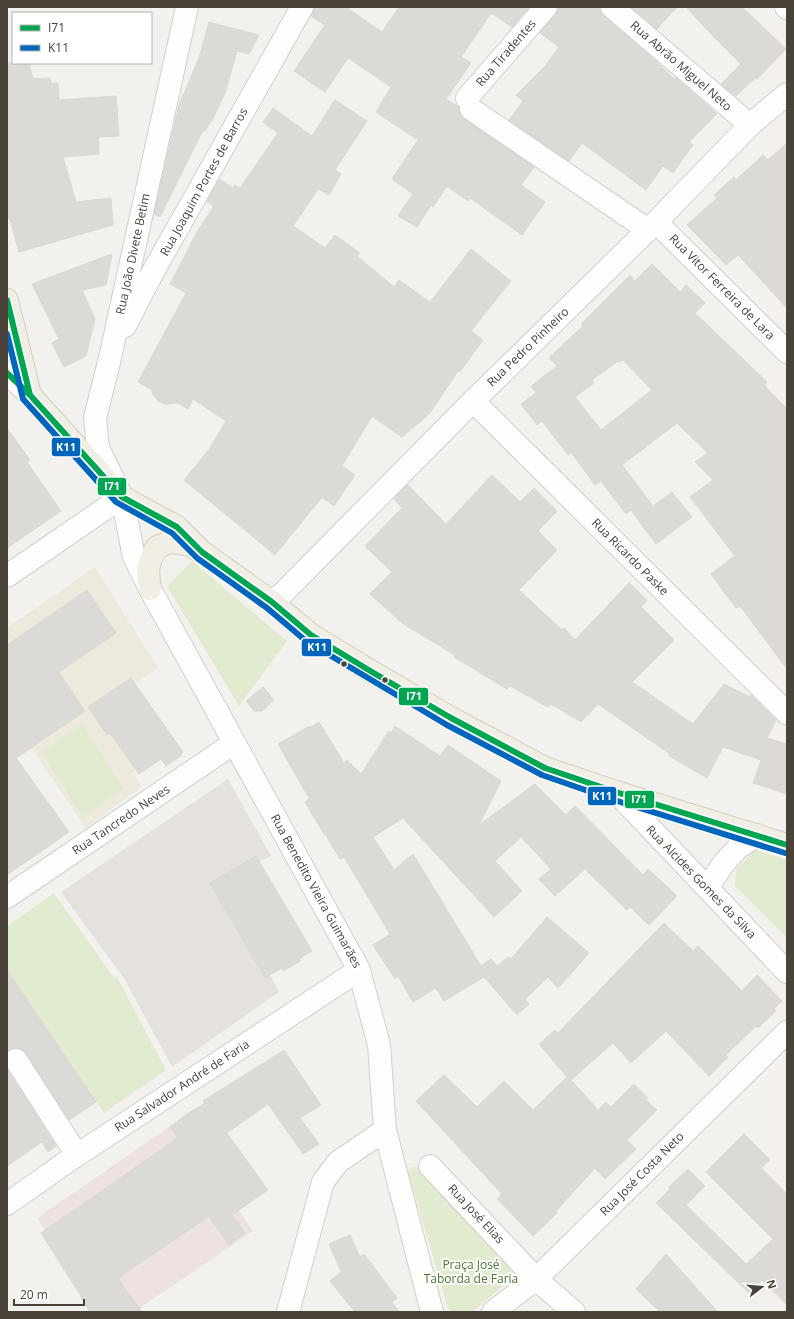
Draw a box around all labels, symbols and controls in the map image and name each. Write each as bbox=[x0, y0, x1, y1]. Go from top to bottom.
legend bbox=[12, 12, 152, 64]
street label: Rua Tiradentes bbox=[472, 15, 540, 90]
street label: Rua Abrão Miguel Neto bbox=[627, 17, 736, 114]
text: I71 bbox=[48, 19, 65, 36]
text: K11 bbox=[48, 39, 69, 56]
street label: Rua Joaquim Portes de Barros bbox=[156, 104, 252, 259]
street label: Rua João Divete Betim bbox=[111, 192, 154, 316]
street label: Rua Vitor Ferreira de Lara bbox=[666, 230, 779, 343]
street label: Rua Pedro Pinheiro bbox=[483, 303, 572, 390]
line badge: K11 bbox=[51, 437, 81, 457]
text: K11 bbox=[56, 439, 76, 454]
line badge: I71 bbox=[97, 477, 127, 496]
text: I71 bbox=[104, 478, 120, 493]
street label: Rua Ricardo Paske bbox=[588, 514, 673, 599]
line badge: K11 bbox=[301, 638, 332, 657]
text: K11 bbox=[307, 639, 327, 654]
unlabelled marker bbox=[339, 659, 349, 669]
unlabelled marker bbox=[380, 675, 390, 685]
line badge: I71 bbox=[398, 687, 429, 706]
text: I71 bbox=[406, 688, 422, 703]
street label: Rua Tancredo Neves bbox=[69, 780, 173, 859]
line badge: K11 bbox=[587, 786, 617, 806]
text: K11 bbox=[592, 788, 612, 803]
line badge: I71 bbox=[624, 790, 655, 809]
text: I71 bbox=[631, 791, 647, 806]
street label: Rua Benedito Vieira Guimarães bbox=[267, 811, 366, 971]
street label: Rua Alcides Gomes da Silva bbox=[642, 821, 760, 942]
street label: Rua Salvador André de Faria bbox=[111, 1035, 253, 1136]
street label: Rua José Costa Neto bbox=[596, 1128, 687, 1219]
street label: Rua José Elias bbox=[444, 1180, 509, 1247]
park label: Praça José Taborda de Faria bbox=[424, 1256, 518, 1287]
north arrow bbox=[742, 1267, 782, 1307]
text: N bbox=[764, 1278, 781, 1290]
scale bar bbox=[14, 1281, 84, 1307]
text: 20 m bbox=[20, 1286, 48, 1303]

